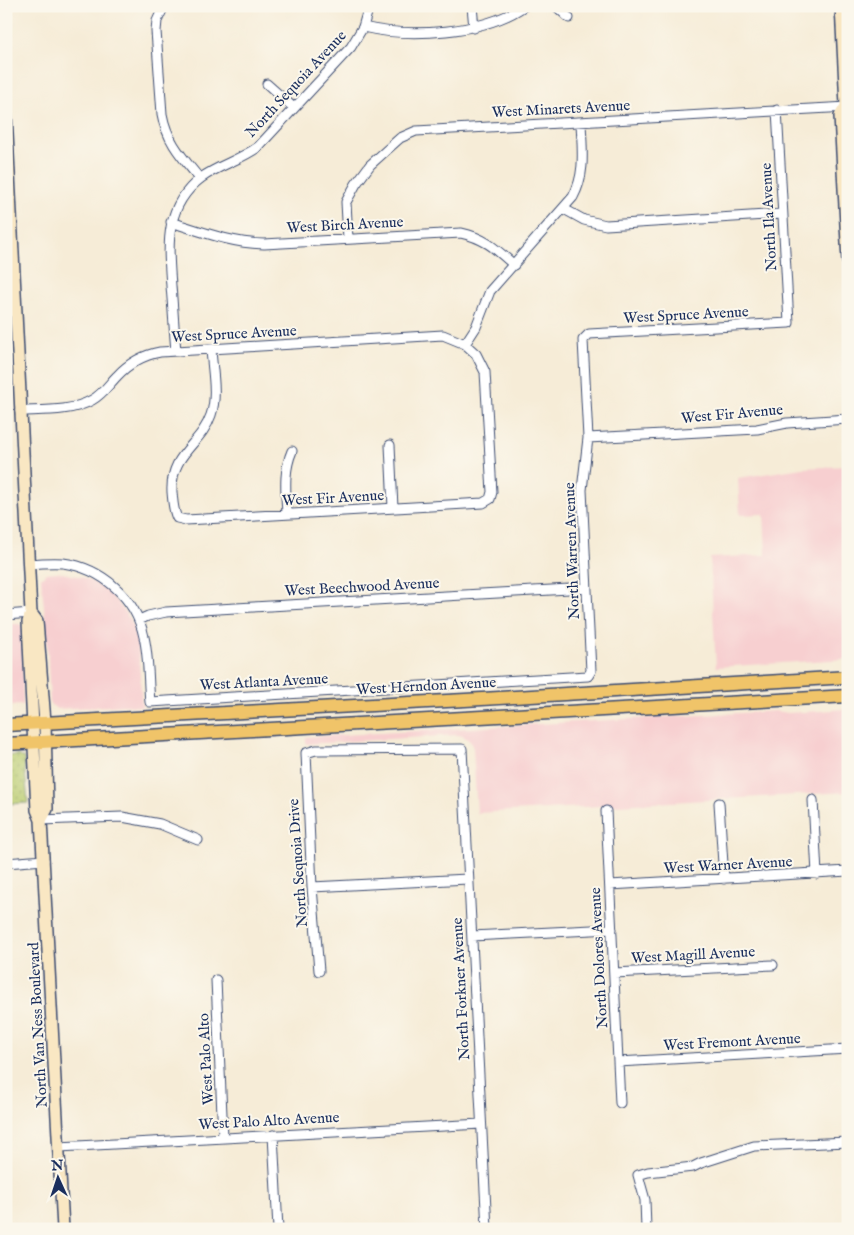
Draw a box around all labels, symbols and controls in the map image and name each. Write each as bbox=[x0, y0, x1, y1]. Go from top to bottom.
street label: North Sequoia Avenue bbox=[241, 26, 351, 142]
street label: West Minarets Avenue bbox=[491, 96, 631, 122]
street label: North Ila Avenue bbox=[757, 162, 781, 272]
street label: West Birch Avenue bbox=[286, 212, 404, 238]
street label: West Spruce Avenue bbox=[623, 302, 749, 328]
street label: West Spruce Avenue bbox=[171, 321, 297, 347]
street label: West Fir Avenue bbox=[680, 400, 784, 428]
street label: North Warren Avenue bbox=[560, 482, 584, 620]
street label: West Fir Avenue bbox=[281, 486, 385, 510]
street label: West Beechwood Avenue bbox=[284, 573, 440, 601]
street label: West Atlanta Avenue bbox=[199, 669, 329, 695]
street label: West Herndon Avenue bbox=[355, 673, 497, 699]
street label: North Sequoia Drive bbox=[284, 798, 312, 928]
street label: West Warner Avenue bbox=[663, 852, 793, 878]
street label: North Dolores Avenue bbox=[586, 887, 612, 1029]
street label: North Forkner Avenue bbox=[448, 917, 474, 1061]
street label: North Van Ness Boulevard bbox=[24, 941, 52, 1108]
street label: West Magill Avenue bbox=[630, 942, 756, 968]
street label: West Palo Alto bbox=[194, 1013, 218, 1105]
street label: West Fremont Avenue bbox=[663, 1029, 801, 1055]
street label: West Palo Alto Avenue bbox=[198, 1108, 340, 1134]
north arrow bbox=[32, 1152, 82, 1202]
text: N bbox=[50, 1157, 64, 1175]

